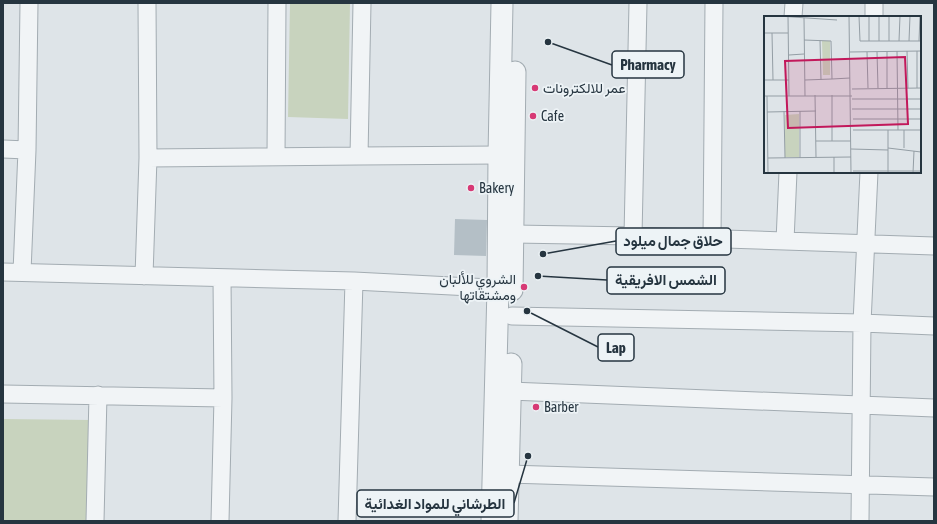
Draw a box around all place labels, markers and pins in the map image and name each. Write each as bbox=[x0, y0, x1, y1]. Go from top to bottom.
callout: Pharmacy bbox=[612, 51, 684, 78]
place label: عمر للالكترونات bbox=[543, 80, 626, 97]
marker: عمر للالكترونات bbox=[530, 83, 540, 93]
place label: Cafe bbox=[541, 108, 564, 124]
marker: Cafe bbox=[528, 111, 538, 121]
place label: Bakery bbox=[479, 180, 515, 196]
marker: Bakery bbox=[466, 183, 476, 193]
callout: حلاق جمال ميلود bbox=[616, 228, 731, 255]
callout: الشمس الافريقية bbox=[607, 267, 725, 294]
place label: الشروي للألبان ومشتقاتها bbox=[439, 271, 516, 304]
marker: الشروي للألبان ومشتقاتها bbox=[519, 282, 529, 292]
callout: Lap bbox=[598, 334, 634, 361]
place label: Barber bbox=[544, 399, 579, 415]
marker: Barber bbox=[531, 402, 541, 412]
callout: الطرشاني للمواد الغدائية bbox=[357, 490, 514, 517]

